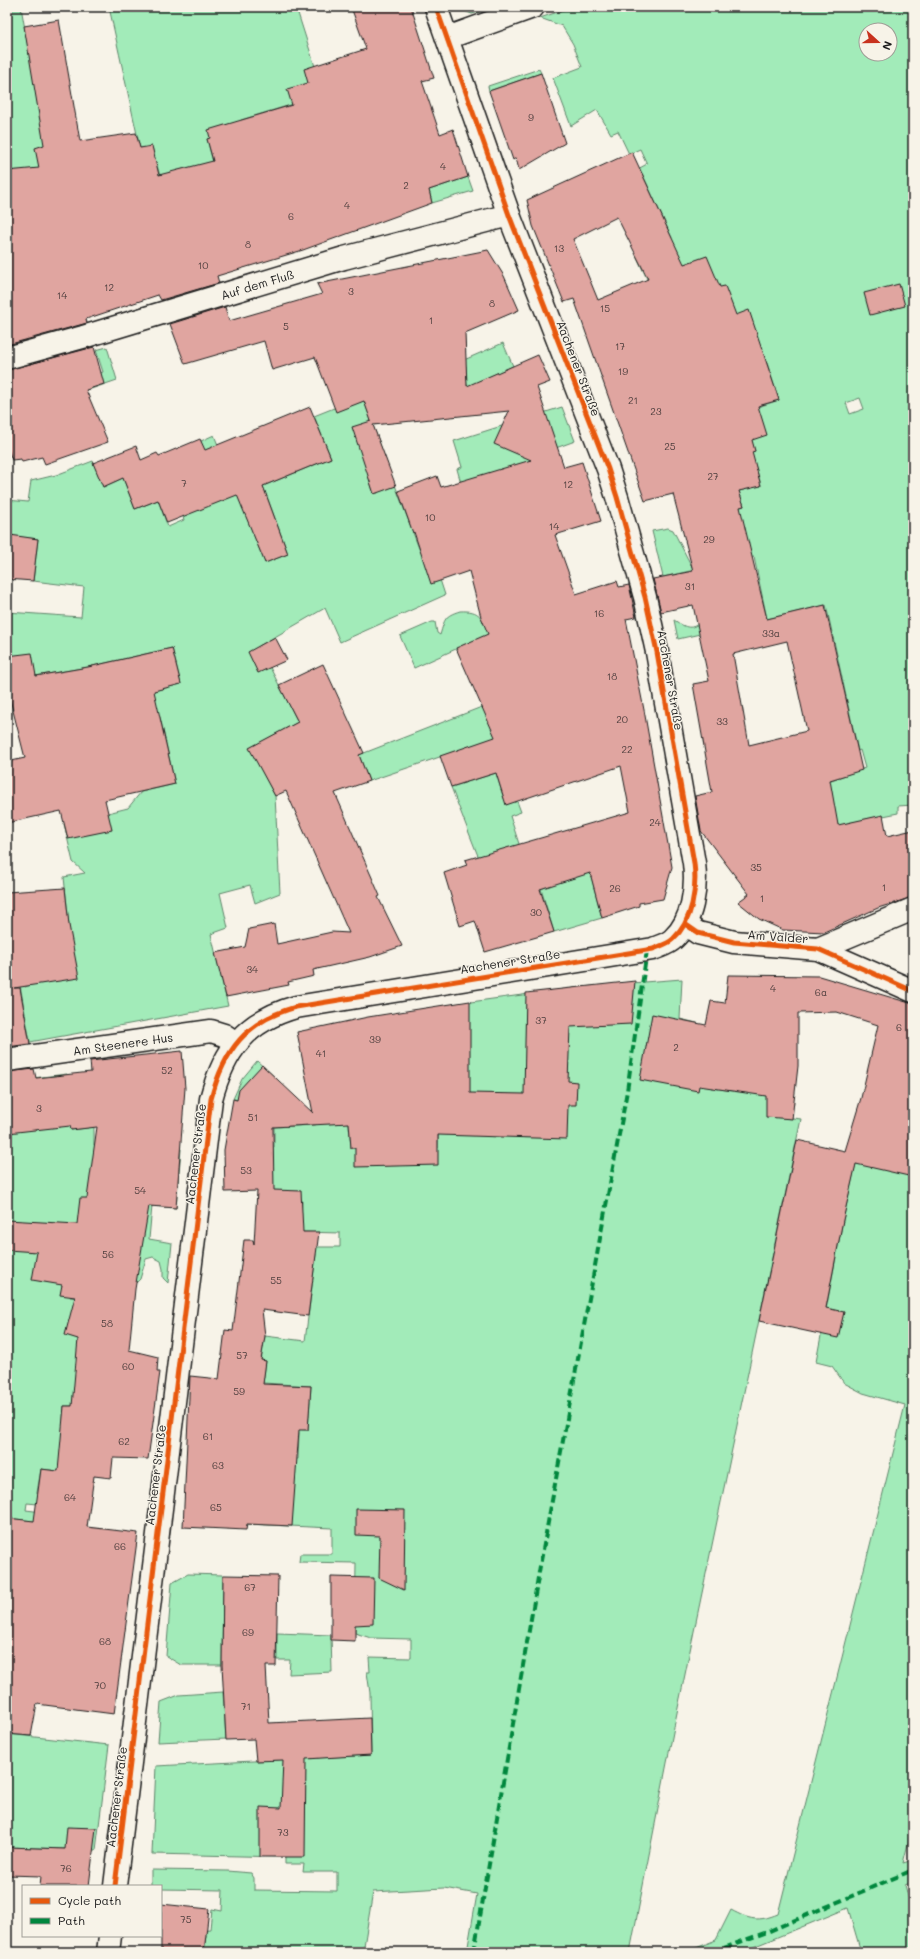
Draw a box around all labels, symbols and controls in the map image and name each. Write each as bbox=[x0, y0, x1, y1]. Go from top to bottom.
north arrow bbox=[858, 22, 898, 62]
text: N bbox=[879, 39, 896, 52]
house number: 9 bbox=[528, 110, 534, 124]
house number: 4 bbox=[440, 159, 446, 173]
house number: 2 bbox=[403, 178, 409, 192]
house number: 4 bbox=[344, 198, 350, 212]
house number: 6 bbox=[288, 209, 294, 223]
house number: 8 bbox=[245, 237, 251, 251]
house number: 13 bbox=[554, 241, 564, 255]
house number: 10 bbox=[198, 258, 208, 272]
street label: Auf dem Fluß bbox=[219, 266, 296, 303]
house number: 12 bbox=[104, 280, 114, 294]
house number: 3 bbox=[348, 284, 354, 298]
house number: 14 bbox=[57, 288, 67, 302]
house number: 8 bbox=[489, 296, 495, 310]
house number: 15 bbox=[600, 301, 610, 315]
house number: 1 bbox=[429, 313, 433, 327]
street label: Aachener Straße bbox=[553, 318, 605, 418]
house number: 5 bbox=[283, 319, 289, 333]
house number: 17 bbox=[615, 339, 625, 353]
house number: 19 bbox=[618, 364, 628, 378]
house number: 21 bbox=[628, 393, 638, 407]
house number: 23 bbox=[650, 404, 662, 418]
house number: 25 bbox=[664, 439, 676, 453]
house number: 27 bbox=[707, 469, 719, 483]
house number: 7 bbox=[181, 476, 187, 490]
house number: 12 bbox=[563, 477, 573, 491]
house number: 10 bbox=[425, 510, 435, 524]
house number: 14 bbox=[549, 519, 559, 533]
house number: 29 bbox=[703, 532, 715, 546]
house number: 31 bbox=[685, 579, 695, 593]
house number: 16 bbox=[594, 606, 604, 620]
house number: 33a bbox=[762, 626, 780, 640]
street label: Aachener Straße bbox=[654, 629, 688, 731]
house number: 18 bbox=[607, 669, 617, 683]
house number: 20 bbox=[616, 712, 628, 726]
house number: 33 bbox=[716, 714, 728, 728]
house number: 22 bbox=[621, 742, 633, 756]
house number: 24 bbox=[649, 815, 661, 829]
house number: 35 bbox=[750, 860, 762, 874]
house number: 1 bbox=[882, 880, 886, 894]
house number: 26 bbox=[609, 881, 621, 895]
house number: 1 bbox=[760, 891, 764, 905]
house number: 30 bbox=[530, 905, 542, 919]
street label: Am Valder bbox=[747, 926, 809, 946]
street label: Aachener Straße bbox=[459, 945, 561, 977]
house number: 34 bbox=[246, 962, 258, 976]
house number: 4 bbox=[770, 981, 776, 995]
house number: 6a bbox=[815, 985, 827, 999]
house number: 37 bbox=[535, 1013, 547, 1027]
house number: 6 bbox=[896, 1020, 902, 1034]
street label: Am Steenere Hus bbox=[72, 1028, 174, 1059]
house number: 39 bbox=[369, 1032, 381, 1046]
house number: 2 bbox=[673, 1040, 679, 1054]
house number: 41 bbox=[316, 1046, 326, 1060]
house number: 52 bbox=[161, 1063, 173, 1077]
house number: 3 bbox=[36, 1101, 42, 1115]
street label: Aachener Straße bbox=[181, 1103, 209, 1205]
house number: 51 bbox=[248, 1110, 258, 1124]
house number: 53 bbox=[240, 1163, 252, 1177]
house number: 54 bbox=[134, 1183, 146, 1197]
house number: 56 bbox=[102, 1247, 114, 1261]
house number: 55 bbox=[270, 1273, 282, 1287]
house number: 58 bbox=[101, 1316, 113, 1330]
house number: 57 bbox=[236, 1348, 248, 1362]
house number: 60 bbox=[122, 1359, 134, 1373]
house number: 59 bbox=[233, 1384, 245, 1398]
street label: Aachener Straße bbox=[141, 1424, 169, 1526]
house number: 61 bbox=[203, 1429, 213, 1443]
house number: 62 bbox=[118, 1434, 130, 1448]
house number: 63 bbox=[212, 1458, 224, 1472]
house number: 64 bbox=[64, 1490, 76, 1504]
house number: 65 bbox=[210, 1500, 222, 1514]
house number: 66 bbox=[114, 1539, 126, 1553]
house number: 67 bbox=[244, 1580, 256, 1594]
house number: 69 bbox=[242, 1625, 254, 1639]
house number: 68 bbox=[99, 1634, 111, 1648]
house number: 70 bbox=[94, 1678, 106, 1692]
house number: 71 bbox=[241, 1699, 251, 1713]
street label: Aachener Straße bbox=[102, 1746, 130, 1848]
house number: 73 bbox=[277, 1825, 289, 1839]
house number: 76 bbox=[60, 1861, 72, 1875]
legend bbox=[22, 1885, 162, 1937]
text: Cycle path bbox=[58, 1892, 121, 1908]
text: Path bbox=[58, 1912, 85, 1928]
house number: 75 bbox=[180, 1912, 192, 1926]

